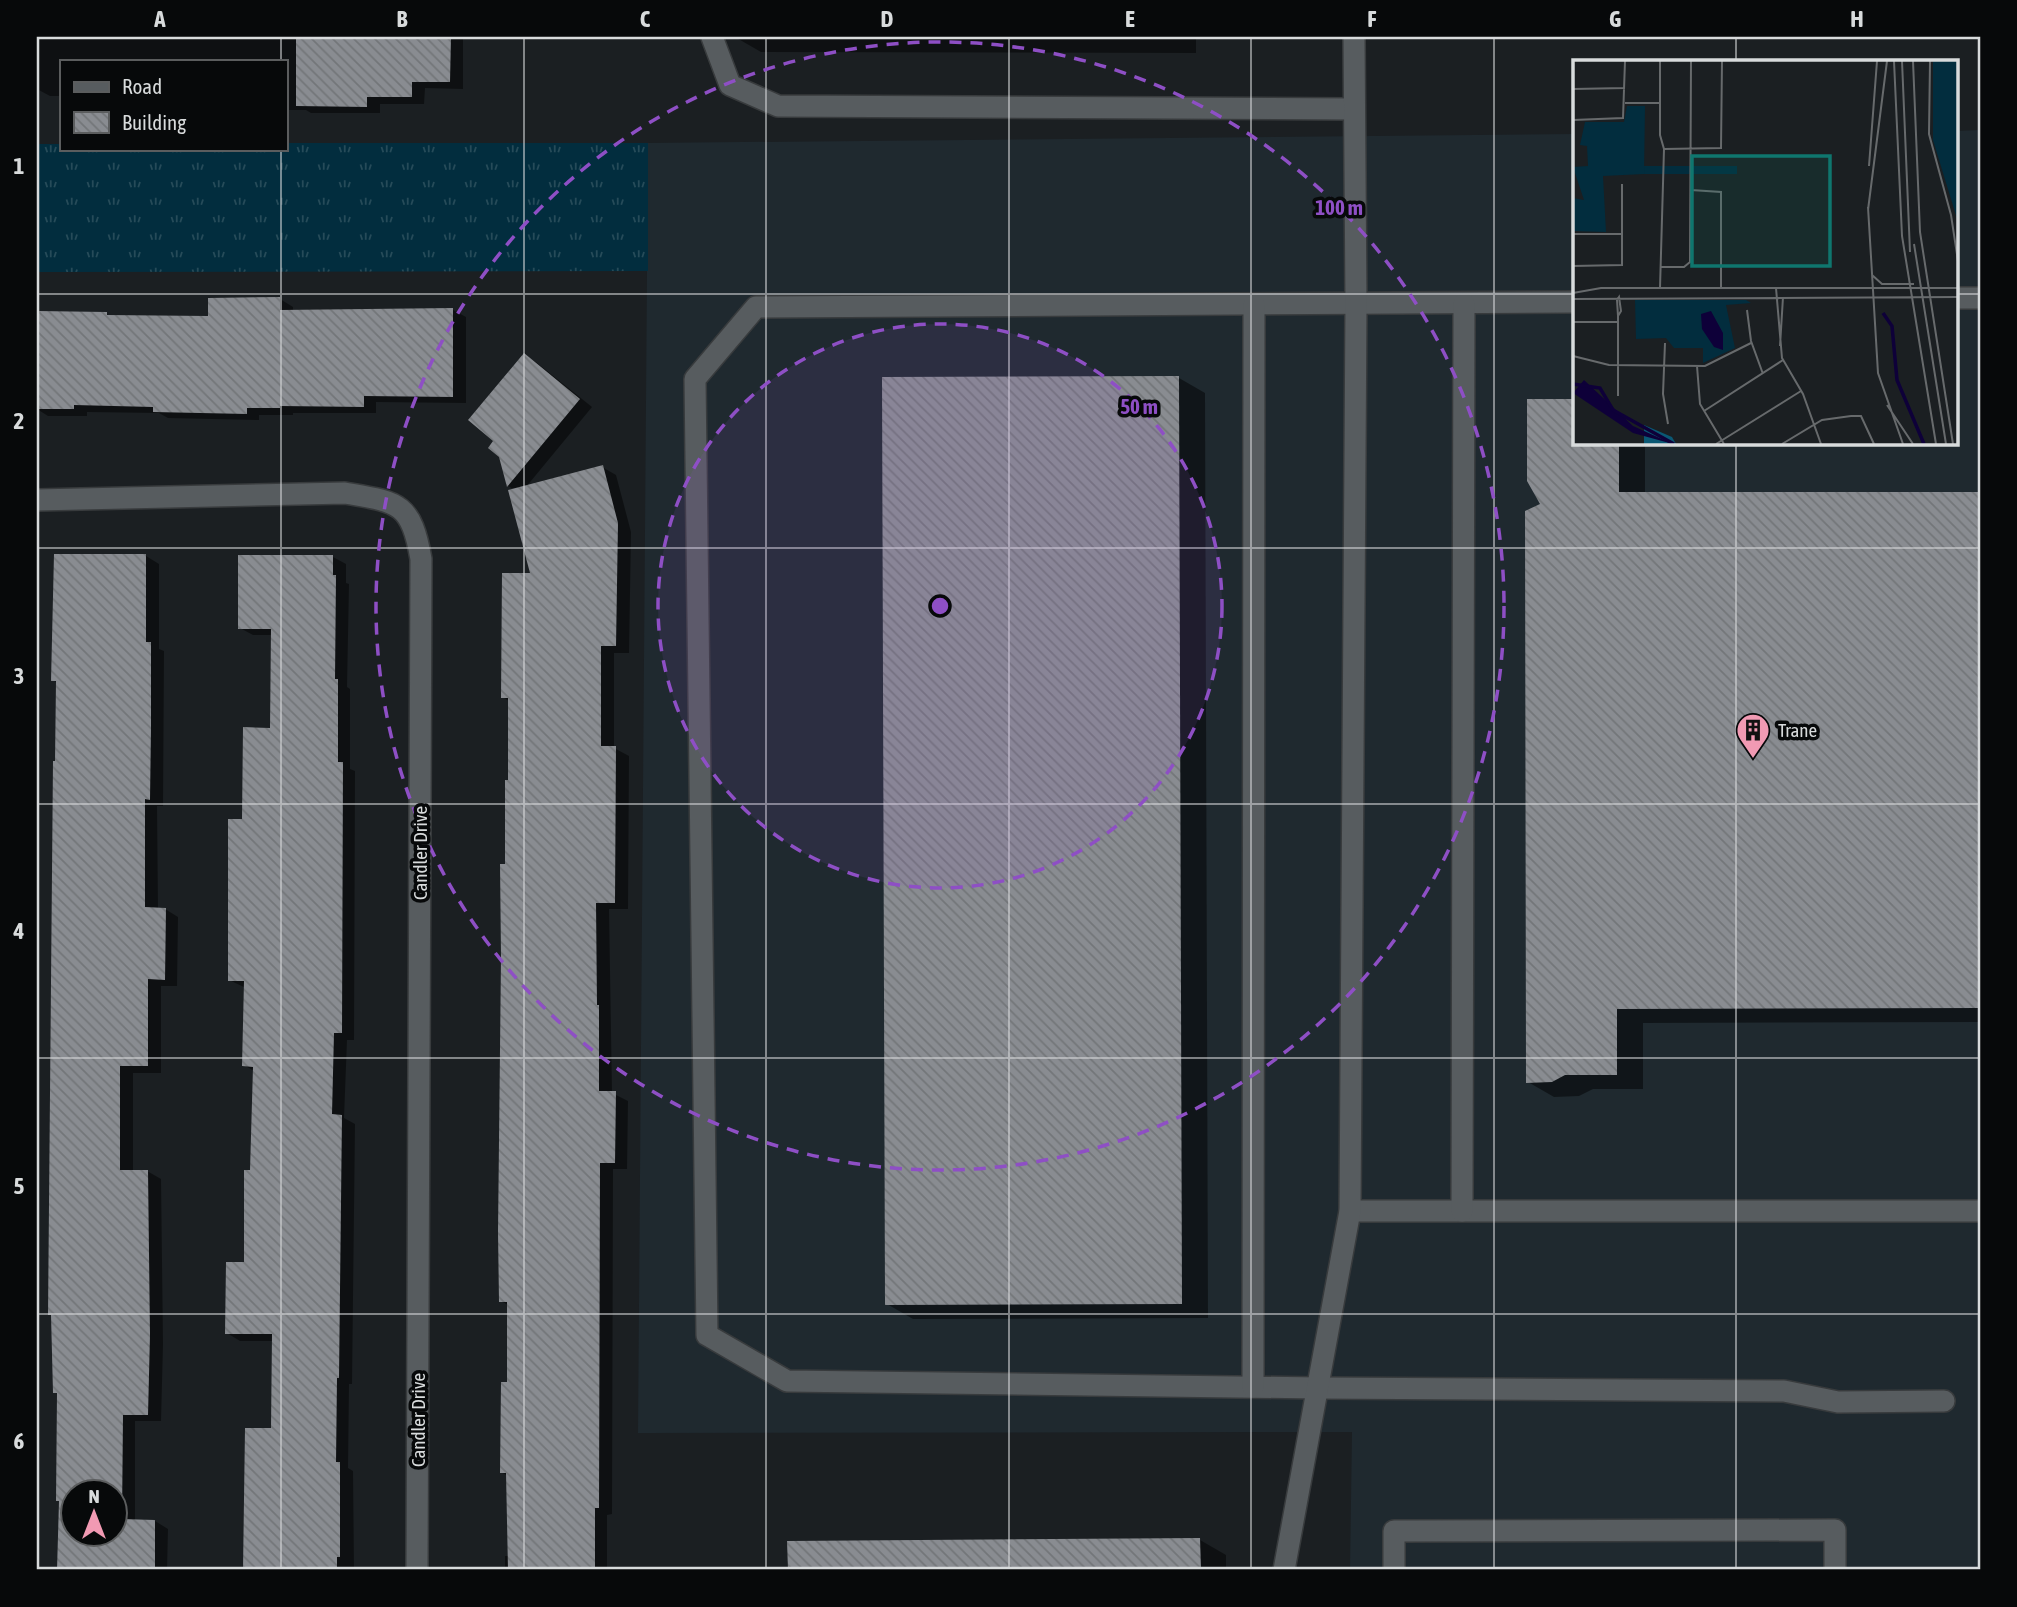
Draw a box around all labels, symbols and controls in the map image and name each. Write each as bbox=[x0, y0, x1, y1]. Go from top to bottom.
text: A bbox=[153, 6, 166, 32]
text: B bbox=[397, 6, 408, 32]
text: C bbox=[640, 6, 651, 32]
text: D bbox=[881, 6, 894, 32]
text: E bbox=[1125, 6, 1135, 32]
text: F bbox=[1367, 6, 1377, 32]
text: G bbox=[1609, 6, 1621, 32]
text: H bbox=[1850, 6, 1864, 32]
legend bbox=[60, 60, 287, 150]
inset map bbox=[1573, 60, 1958, 444]
text: Road bbox=[122, 74, 162, 98]
text: Building bbox=[122, 110, 186, 134]
text: 1 bbox=[14, 153, 25, 179]
text: 100 m bbox=[1315, 195, 1363, 219]
text: 50 m bbox=[1120, 394, 1158, 418]
text: 2 bbox=[14, 408, 24, 434]
centre of rings bbox=[928, 594, 952, 618]
text: 3 bbox=[14, 663, 24, 689]
building icon: Trane bbox=[1734, 711, 1772, 760]
place label: Trane bbox=[1778, 719, 1817, 741]
street label: Candler Drive bbox=[409, 806, 431, 900]
text: 4 bbox=[13, 918, 25, 944]
text: 5 bbox=[14, 1173, 25, 1199]
street label: Candler Drive bbox=[407, 1373, 429, 1467]
text: 6 bbox=[14, 1428, 25, 1454]
north arrow bbox=[60, 1478, 130, 1548]
text: N bbox=[88, 1485, 100, 1507]

